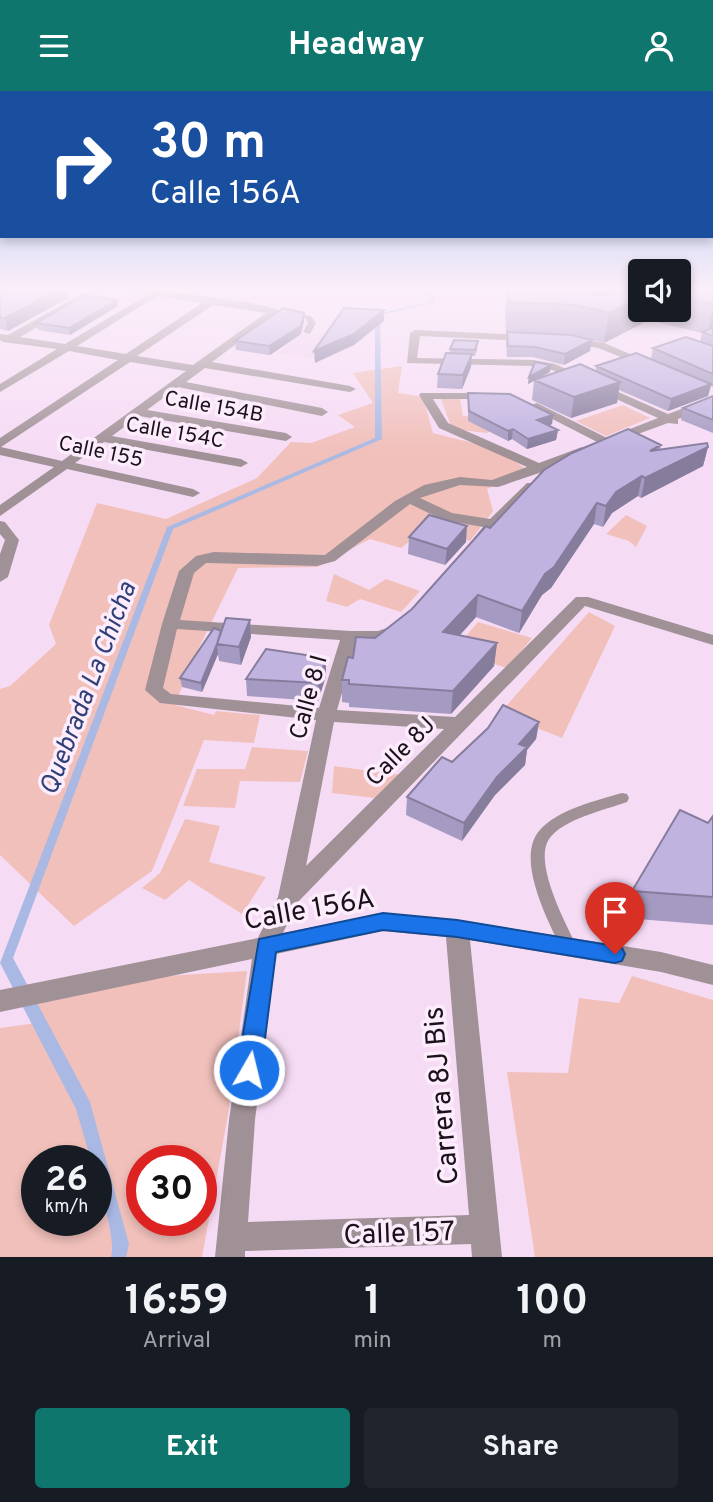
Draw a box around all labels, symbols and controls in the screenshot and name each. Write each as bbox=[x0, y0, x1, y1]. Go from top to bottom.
text: Headway bbox=[288, 26, 425, 66]
icon: menu bbox=[35, 27, 73, 65]
icon: person bbox=[640, 27, 678, 65]
text: 30 m bbox=[150, 114, 266, 176]
icon: right bbox=[35, 119, 126, 210]
text: Calle 156A bbox=[150, 175, 301, 215]
map controls bbox=[628, 259, 691, 322]
button: sound bbox=[628, 259, 691, 322]
street label: Calle 154B bbox=[162, 386, 265, 429]
street label: Calle 154C bbox=[123, 412, 226, 455]
street label: Calle 155 bbox=[56, 430, 145, 475]
water label: Quebrada La Chicha bbox=[34, 577, 145, 800]
street label: Calle 8 I bbox=[284, 652, 336, 743]
street label: Calle 8J bbox=[360, 711, 443, 794]
street label: Calle 156A bbox=[241, 882, 378, 940]
pin bbox=[585, 882, 645, 954]
icon: arrive bbox=[596, 893, 634, 931]
street label: Carrera 8J Bis bbox=[417, 1005, 469, 1186]
position arrow bbox=[212, 1033, 286, 1107]
speed limit sign: 30 bbox=[126, 1145, 217, 1236]
text: 26 bbox=[45, 1159, 88, 1203]
text: km/h bbox=[45, 1196, 88, 1219]
street label: Calle 157 bbox=[343, 1215, 455, 1255]
text: 16:59 bbox=[125, 1276, 229, 1329]
text: 1 bbox=[364, 1276, 381, 1329]
text: 100 bbox=[516, 1276, 588, 1329]
text: Arrival bbox=[142, 1327, 211, 1356]
text: min bbox=[353, 1327, 392, 1356]
text: m bbox=[543, 1327, 562, 1356]
button: Exit bbox=[35, 1408, 350, 1488]
button: Share bbox=[364, 1408, 678, 1488]

